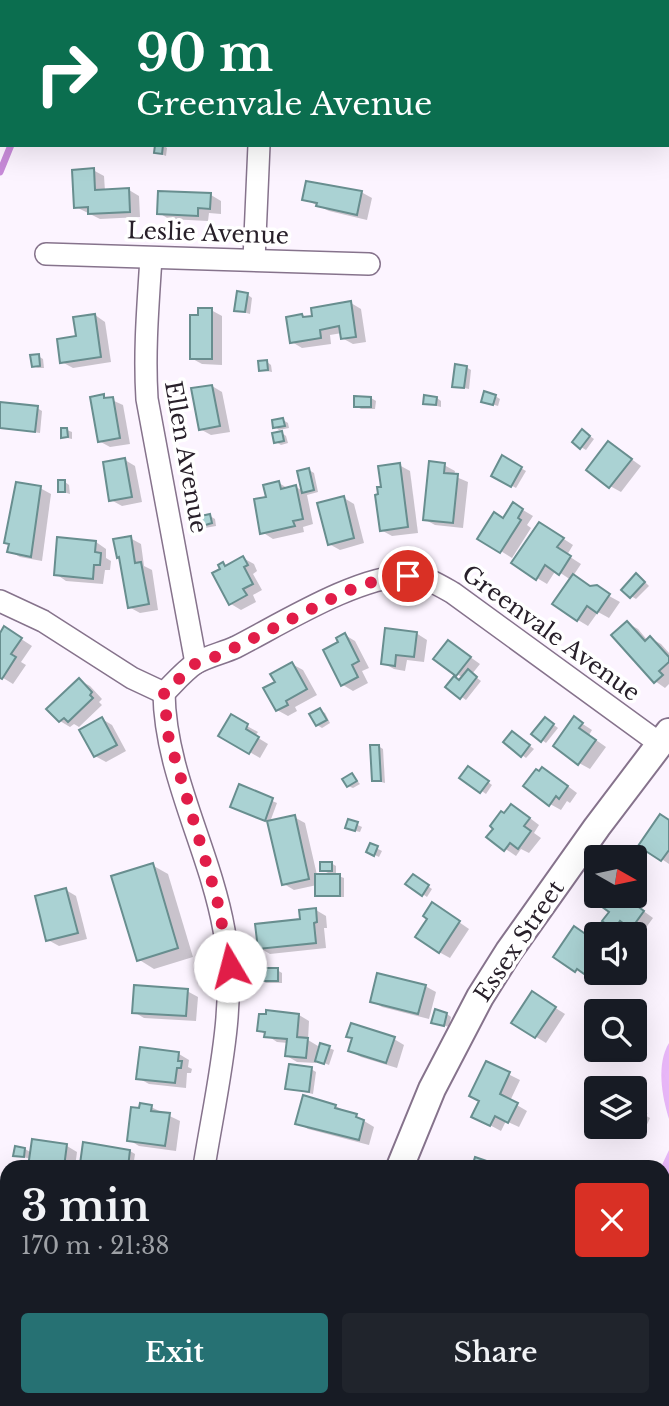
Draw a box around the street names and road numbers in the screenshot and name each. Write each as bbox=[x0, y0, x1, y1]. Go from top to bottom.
street label: Leslie Avenue bbox=[127, 216, 289, 250]
street label: Ellen Avenue bbox=[159, 379, 213, 535]
street label: Greenvale Avenue bbox=[457, 559, 645, 707]
street label: Essex Street bbox=[468, 875, 570, 1007]

